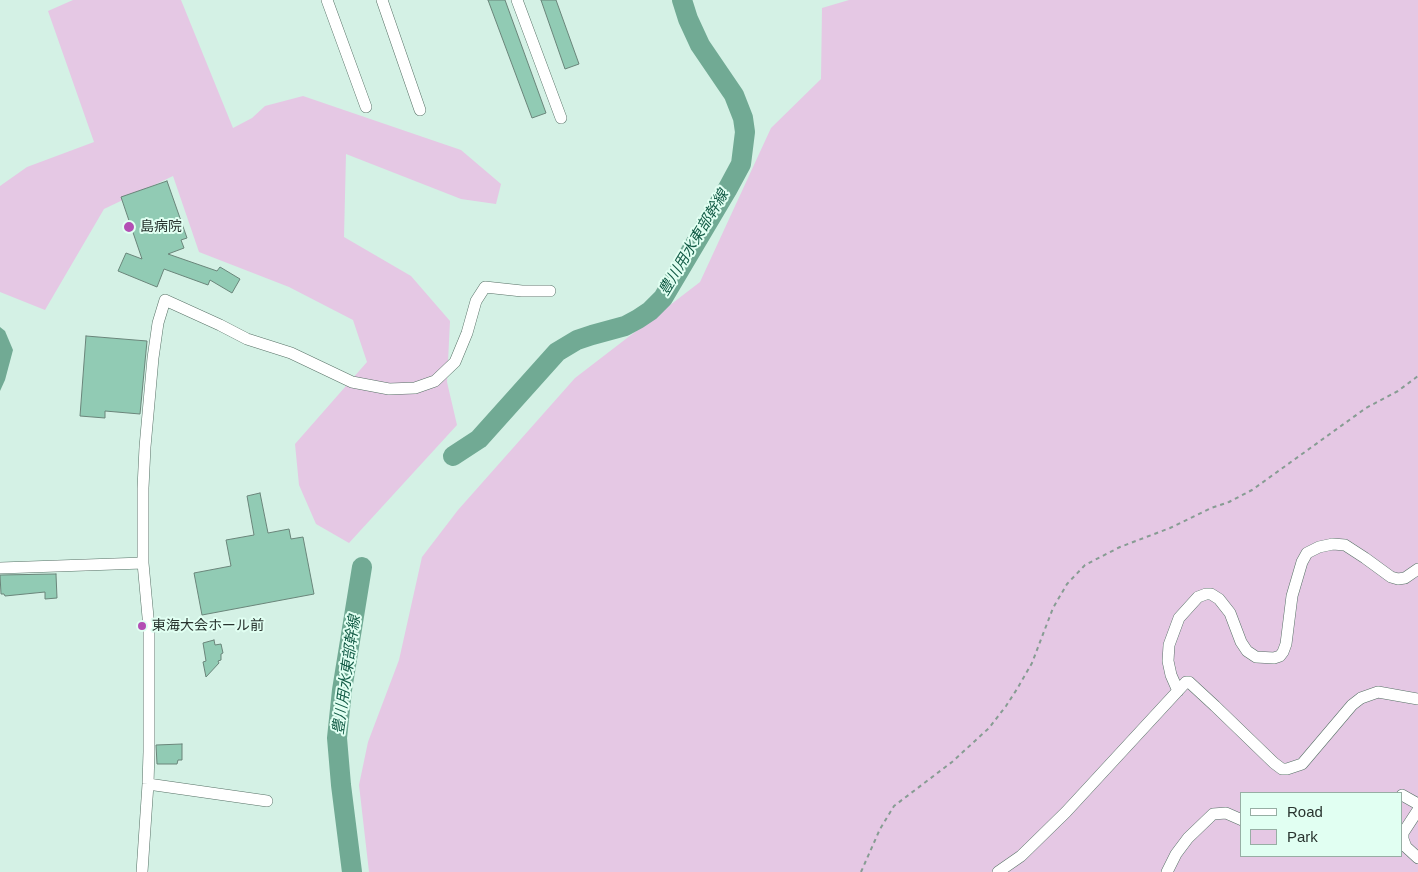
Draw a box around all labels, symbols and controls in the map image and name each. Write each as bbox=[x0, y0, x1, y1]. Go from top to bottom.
water label: 豊川用水東部幹線 bbox=[655, 187, 733, 299]
place label: 島病院 bbox=[140, 219, 182, 235]
marker: 島病院 bbox=[122, 220, 136, 234]
water label: 豊川用水東部幹線 bbox=[330, 614, 364, 736]
place label: 東海大会ホール前 bbox=[152, 618, 264, 634]
marker: 東海大会ホール前 bbox=[136, 620, 148, 632]
legend bbox=[1240, 792, 1403, 857]
text: Road bbox=[1287, 803, 1323, 820]
text: Park bbox=[1287, 828, 1318, 845]

